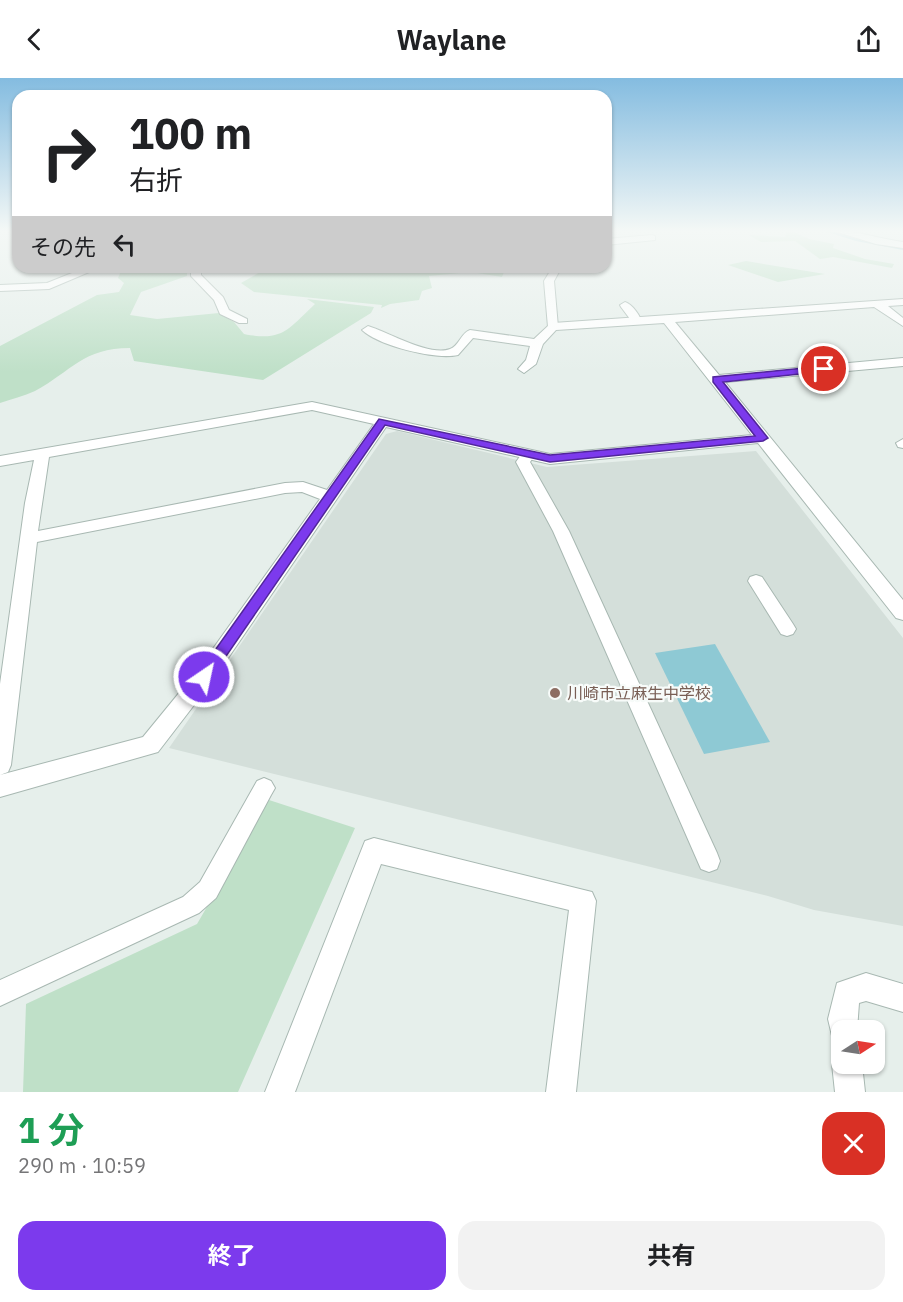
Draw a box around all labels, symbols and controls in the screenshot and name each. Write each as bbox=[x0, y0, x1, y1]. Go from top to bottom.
text: Waylane bbox=[397, 22, 506, 57]
icon: back bbox=[18, 23, 51, 56]
icon: share bbox=[852, 23, 885, 56]
text: 100 m bbox=[129, 106, 252, 161]
icon: right bbox=[30, 114, 108, 192]
text: 右折 bbox=[129, 162, 183, 197]
icon: left bbox=[108, 228, 141, 261]
text: その先 bbox=[30, 232, 96, 261]
pin bbox=[798, 343, 849, 394]
icon: arrive bbox=[807, 352, 840, 385]
position arrow bbox=[172, 645, 236, 709]
place label: 川崎市立麻生中学校 bbox=[567, 683, 711, 703]
marker: 川崎市立麻生中学校 bbox=[548, 686, 562, 700]
north arrow bbox=[831, 1020, 885, 1074]
map controls bbox=[831, 1020, 885, 1074]
text: 1 分 bbox=[18, 1106, 84, 1153]
button: close bbox=[822, 1112, 885, 1175]
text: 290 m · 10:59 bbox=[18, 1152, 146, 1179]
button: 終了 bbox=[18, 1221, 446, 1290]
button: 共有 bbox=[458, 1221, 885, 1290]

